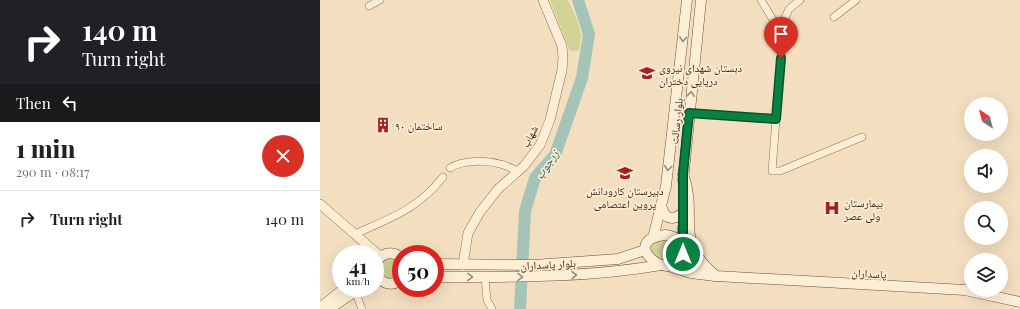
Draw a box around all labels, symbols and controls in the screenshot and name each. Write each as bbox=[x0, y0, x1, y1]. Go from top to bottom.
text: 140 m bbox=[82, 11, 157, 48]
icon: right bbox=[16, 16, 68, 68]
pin bbox=[764, 17, 798, 58]
icon: arrive bbox=[770, 23, 792, 45]
one-way arrow bbox=[679, 36, 688, 42]
text: Turn right bbox=[82, 47, 165, 71]
place label: دبستان شهدای نیروی دریایی دختران bbox=[659, 60, 742, 88]
school or university icon: دبستان شهدای نیروی دریایی دختران bbox=[638, 64, 656, 82]
one-way arrow bbox=[686, 91, 695, 97]
icon: left bbox=[59, 92, 81, 114]
text: Then bbox=[16, 93, 51, 113]
street label: بلوار رسالت bbox=[666, 97, 686, 145]
north arrow bbox=[964, 97, 1008, 141]
map controls bbox=[964, 97, 1008, 297]
building icon: ساختمان ۹۰ bbox=[374, 116, 392, 134]
place label: ساختمان ۹۰ bbox=[395, 118, 442, 133]
street label: شهاب bbox=[517, 122, 541, 150]
text: 1 min bbox=[16, 132, 75, 164]
button: close bbox=[262, 135, 304, 177]
water label: زرجوب bbox=[530, 145, 563, 182]
button: sound bbox=[964, 149, 1008, 193]
text: 290 m · 08:17 bbox=[16, 163, 89, 180]
school or university icon: دبیرستان کارودانش پروین اعتصامی bbox=[616, 164, 634, 182]
one-way arrow bbox=[664, 165, 673, 171]
place label: دبیرستان کارودانش پروین اعتصامی bbox=[586, 183, 664, 211]
place label: بیمارستان ولی عصر bbox=[843, 195, 883, 223]
hospital icon: بیمارستان ولی عصر bbox=[823, 199, 841, 217]
button: search bbox=[964, 201, 1008, 245]
icon: right bbox=[16, 208, 38, 230]
text: Turn right bbox=[50, 209, 123, 229]
text: 140 m bbox=[265, 209, 304, 229]
position arrow bbox=[662, 233, 704, 275]
speed limit sign: 50 bbox=[392, 245, 444, 297]
text: 41 bbox=[349, 252, 367, 279]
button: layers bbox=[964, 253, 1008, 297]
street label: بلوار پاسداران bbox=[520, 255, 576, 273]
street label: پاسداران bbox=[851, 265, 887, 282]
one-way arrow bbox=[571, 270, 577, 279]
one-way arrow bbox=[467, 273, 473, 281]
one-way arrow bbox=[517, 273, 523, 282]
text: km/h bbox=[346, 274, 370, 288]

